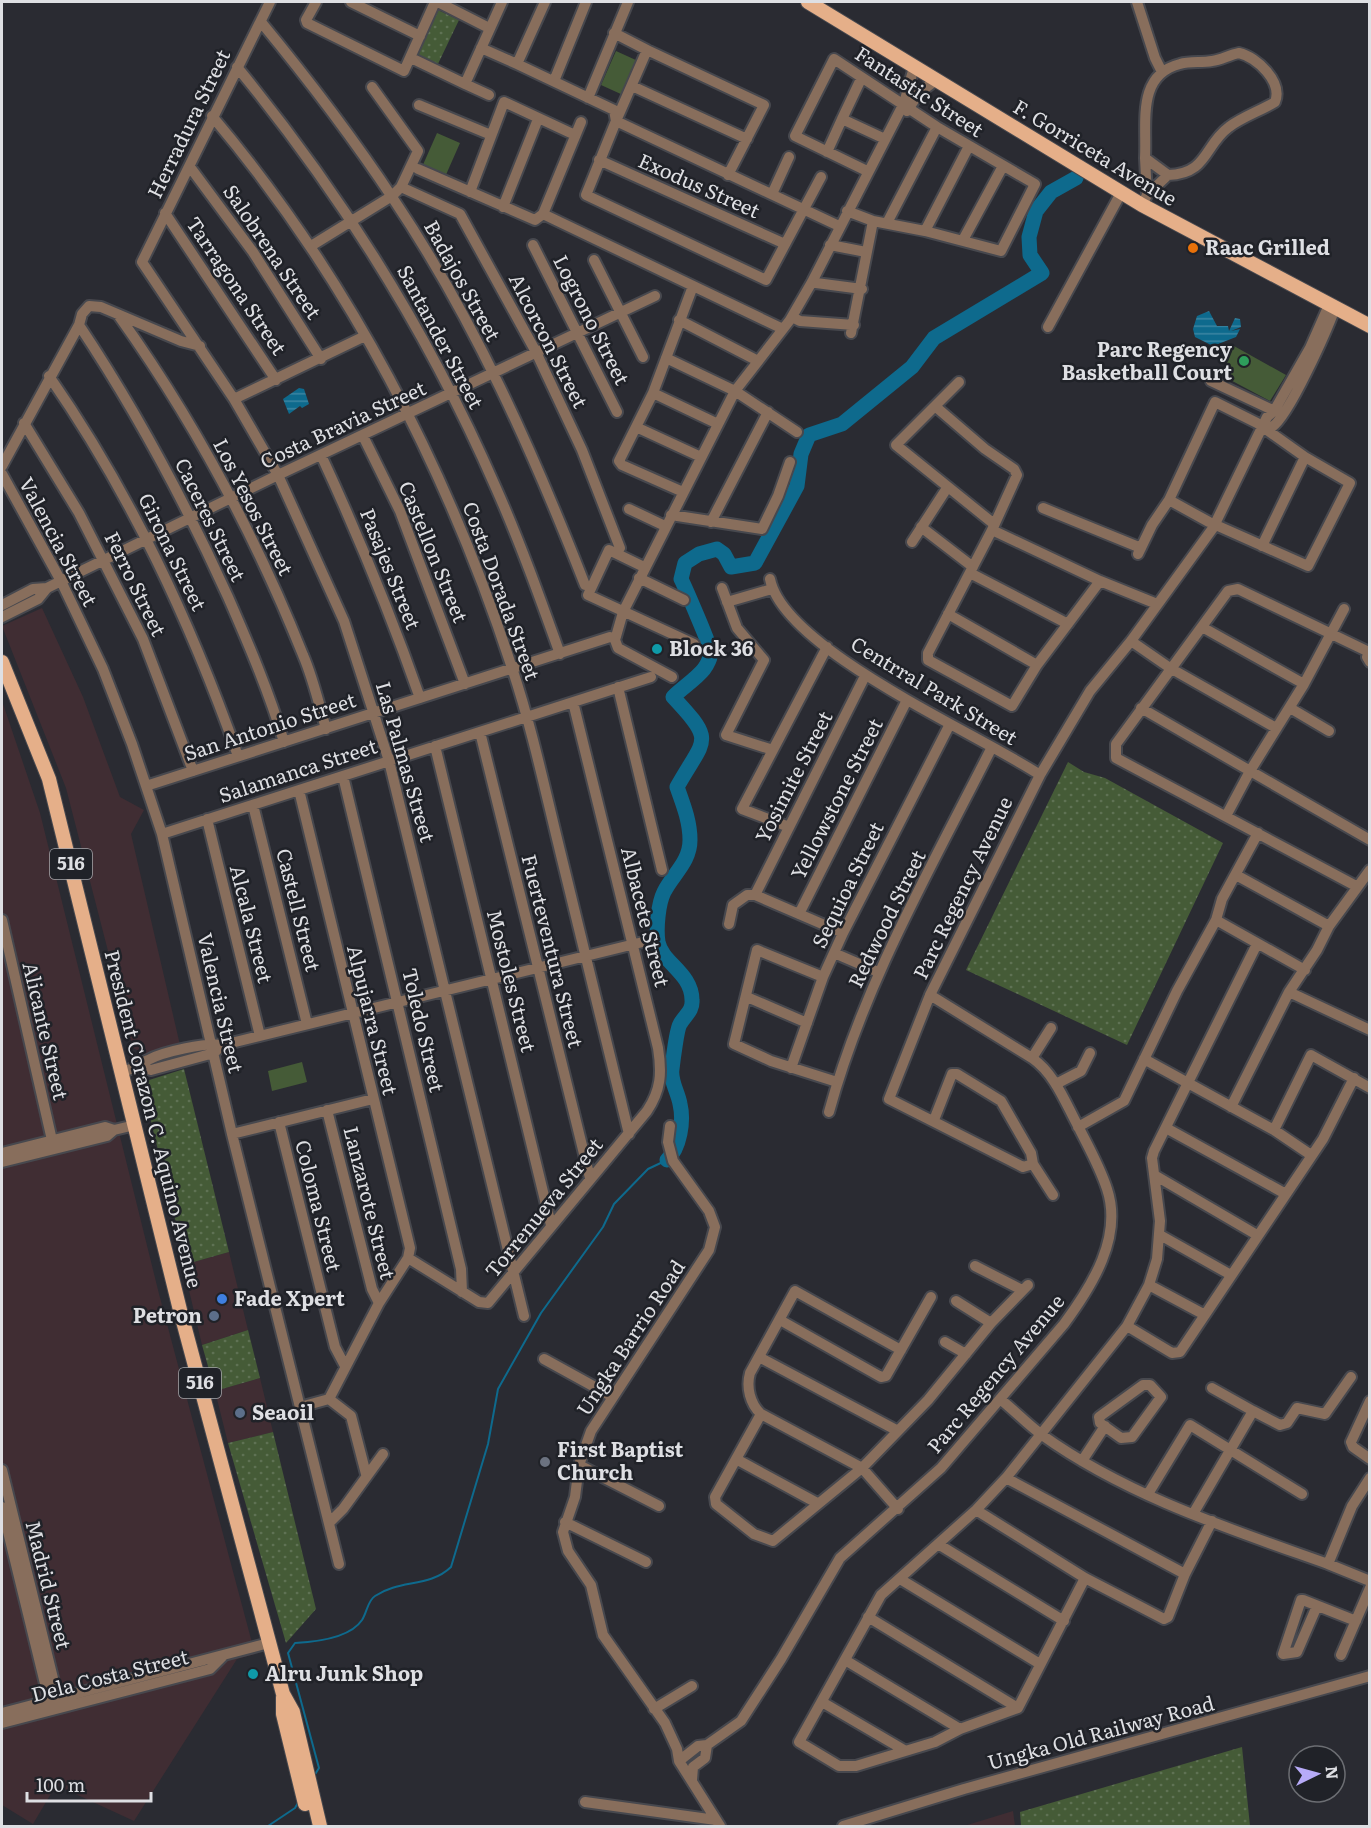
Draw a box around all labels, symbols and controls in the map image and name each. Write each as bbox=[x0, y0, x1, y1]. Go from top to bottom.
street label: Fantastic Street bbox=[850, 37, 990, 143]
street label: Herradura Street bbox=[138, 44, 236, 203]
street label: F. Gorriceta Avenue bbox=[1009, 90, 1184, 212]
street label: Exodus Street bbox=[634, 144, 765, 224]
street label: Salobrena Street bbox=[217, 178, 330, 324]
street label: Tarragona Street bbox=[180, 210, 295, 360]
street label: Badajos Street bbox=[418, 214, 509, 346]
place label: Raac Grilled bbox=[1205, 231, 1330, 261]
marker: Raac Grilled bbox=[1186, 241, 1200, 255]
street label: Logrono Street bbox=[547, 249, 638, 389]
street label: Santander Street bbox=[391, 259, 492, 414]
street label: Alcorcon Street bbox=[503, 267, 597, 413]
place label: Parc Regency Basketball Court bbox=[1061, 333, 1233, 386]
marker: Parc Regency Basketball Court bbox=[1237, 354, 1251, 368]
street label: Costa Bravia Street bbox=[254, 372, 430, 475]
street label: Los Yesos Street bbox=[207, 432, 302, 580]
street label: Caceres Street bbox=[169, 452, 255, 586]
street label: Valencia Street bbox=[13, 471, 106, 611]
street label: Castellon Street bbox=[393, 476, 477, 627]
street label: Girona Street bbox=[132, 487, 215, 615]
street label: Costa Dorada Street bbox=[457, 497, 549, 684]
street label: Pasajes Street bbox=[354, 503, 430, 634]
street label: Ferro Street bbox=[98, 526, 175, 641]
street label: Centrral Park Street bbox=[846, 628, 1024, 751]
place label: Block 36 bbox=[669, 632, 754, 662]
marker: Block 36 bbox=[650, 642, 664, 656]
street label: Las Palmas Street bbox=[370, 678, 444, 845]
street label: San Antonio Street bbox=[180, 683, 359, 767]
street label: Yosimite Street bbox=[746, 705, 838, 847]
street label: Yellowstone Street bbox=[782, 712, 889, 884]
street label: Salamanca Street bbox=[214, 729, 380, 809]
street label: Parc Regency Avenue bbox=[904, 791, 1019, 984]
street label: Sequioa Street bbox=[803, 816, 890, 952]
street label: Albacete Street bbox=[615, 843, 679, 990]
street label: Redwood Street bbox=[839, 844, 932, 992]
street label: Castell Street bbox=[270, 845, 330, 974]
road number: 516 bbox=[50, 849, 92, 879]
street label: Fuerteventura Street bbox=[515, 851, 593, 1050]
street label: Alcala Street bbox=[224, 861, 282, 986]
street label: Mostoles Street bbox=[481, 906, 545, 1055]
street label: Valencia Street bbox=[191, 930, 253, 1075]
street label: Alpujarra Street bbox=[341, 941, 407, 1098]
street label: President Corazon C. Aquino Avenue bbox=[98, 946, 212, 1291]
street label: Alicante Street bbox=[16, 959, 77, 1103]
street label: Toledo Street bbox=[396, 964, 454, 1095]
street label: Lanzarote Street bbox=[337, 1123, 405, 1282]
street label: Torrenueva Street bbox=[476, 1130, 608, 1283]
street label: Coloma Street bbox=[289, 1136, 351, 1275]
street label: Ungka Barrio Road bbox=[568, 1253, 691, 1421]
place label: Fade Xpert bbox=[234, 1282, 345, 1312]
street label: Parc Regency Avenue bbox=[919, 1286, 1070, 1459]
marker: Fade Xpert bbox=[215, 1292, 229, 1306]
place label: Petron bbox=[133, 1299, 202, 1329]
marker: Petron bbox=[207, 1309, 221, 1323]
road number: 516 bbox=[179, 1368, 221, 1398]
place label: Seaoil bbox=[252, 1396, 314, 1426]
marker: Seaoil bbox=[233, 1406, 247, 1420]
place label: First Baptist Church bbox=[557, 1433, 683, 1486]
marker: First Baptist Church bbox=[538, 1455, 552, 1469]
street label: Madrid Street bbox=[19, 1517, 80, 1652]
street label: Dela Costa Street bbox=[28, 1640, 191, 1708]
place label: Alru Junk Shop bbox=[265, 1657, 423, 1687]
marker: Alru Junk Shop bbox=[246, 1667, 260, 1681]
street label: Ungka Old Railway Road bbox=[984, 1686, 1217, 1776]
north arrow bbox=[1287, 1744, 1347, 1804]
scale bar bbox=[27, 1765, 152, 1803]
text: N bbox=[1320, 1765, 1345, 1780]
text: 100 m bbox=[36, 1771, 85, 1798]

